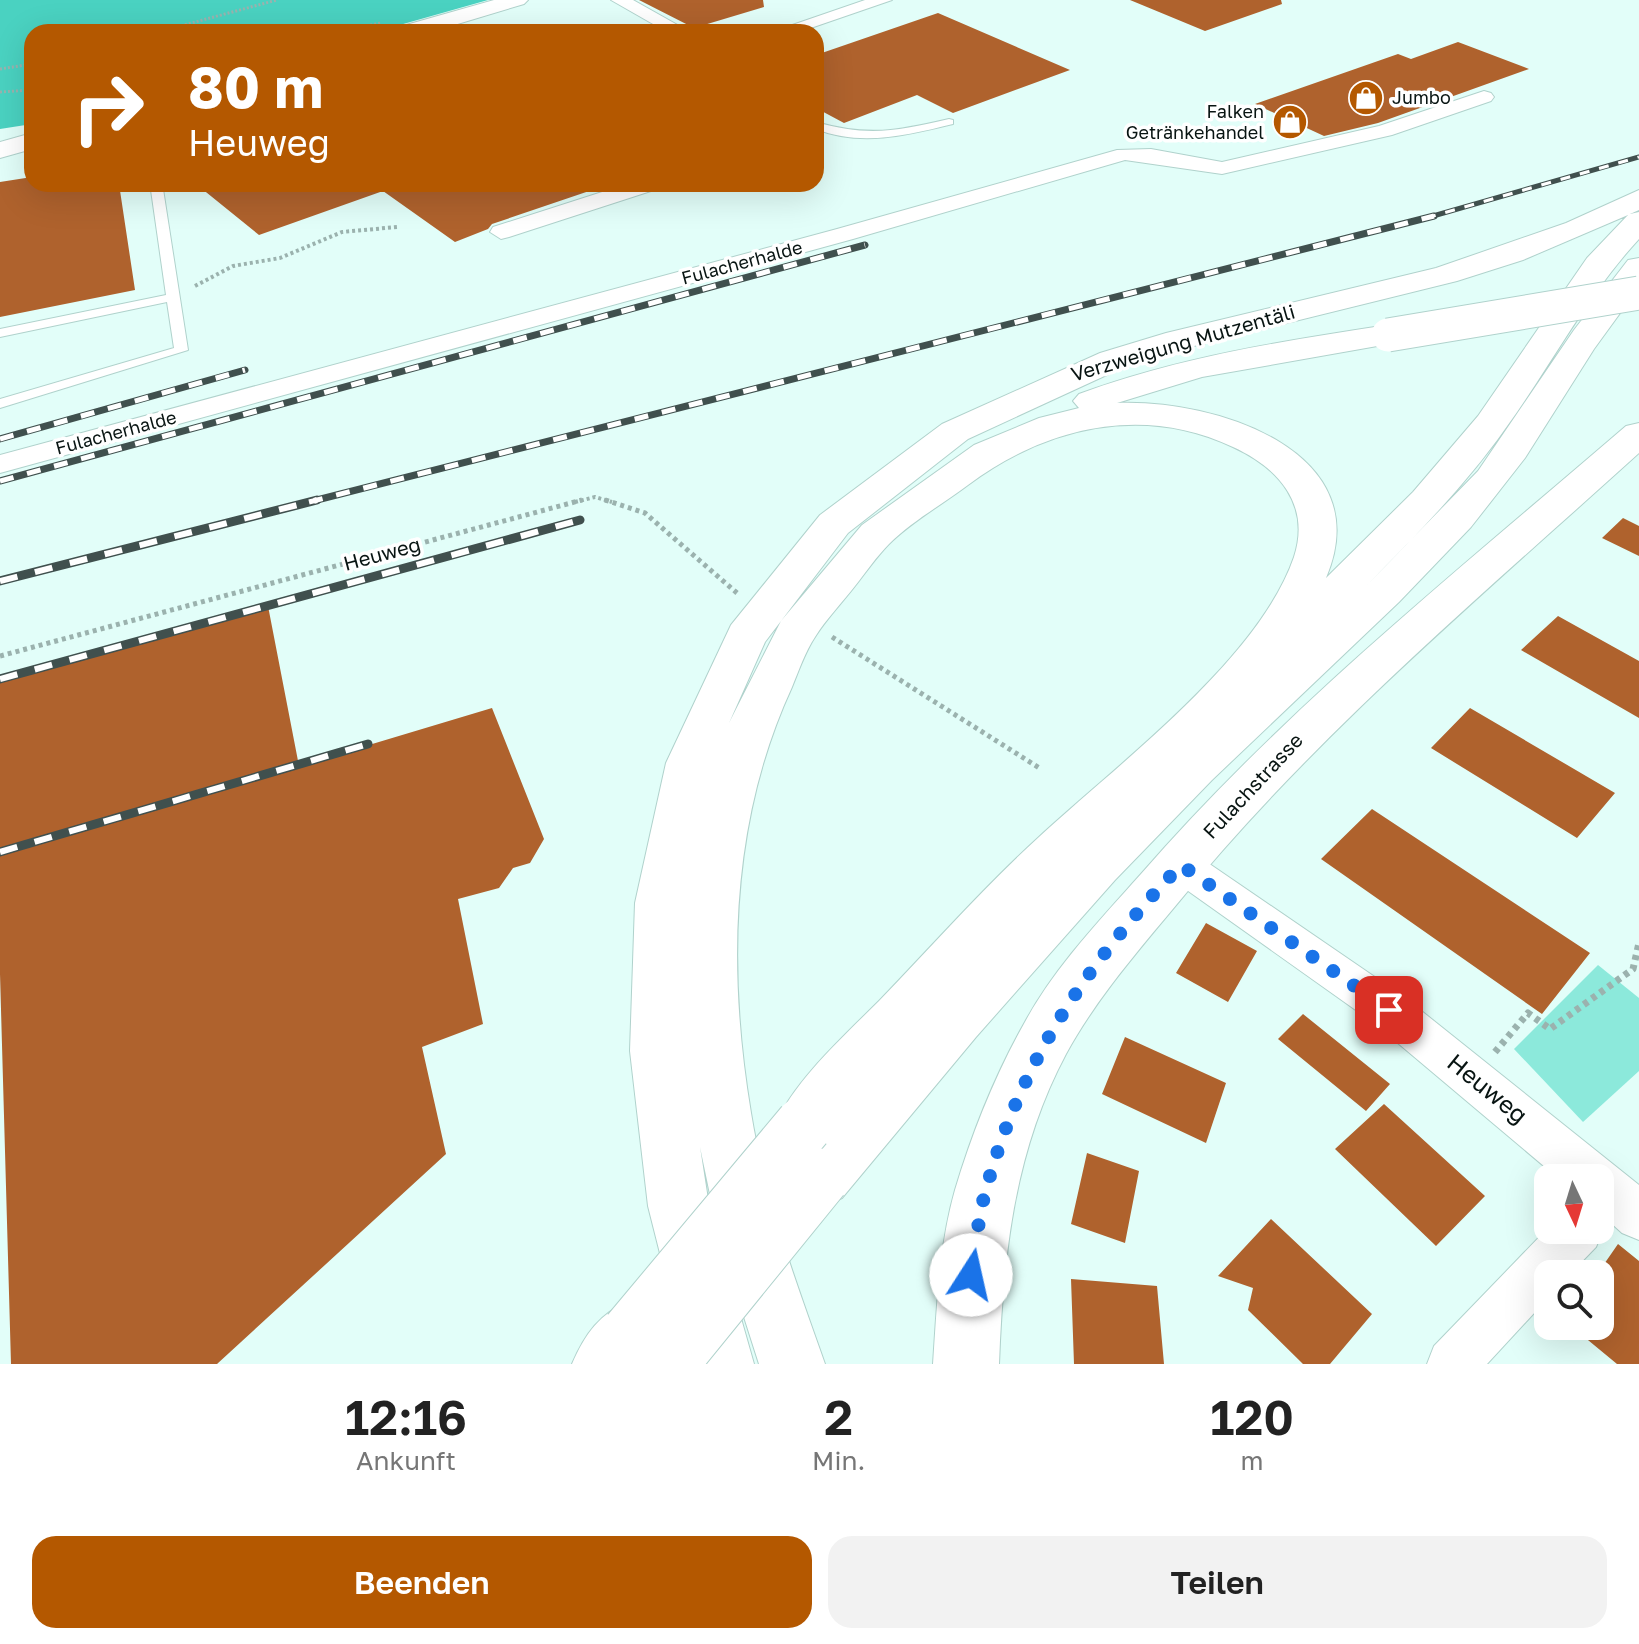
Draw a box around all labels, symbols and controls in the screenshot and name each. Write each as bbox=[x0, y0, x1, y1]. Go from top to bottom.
text: 80 m bbox=[188, 53, 323, 120]
icon: right bbox=[56, 56, 160, 160]
shop icon: Jumbo bbox=[1347, 79, 1385, 117]
place label: Jumbo bbox=[1392, 86, 1451, 108]
place label: Falken Getränkehandel bbox=[1126, 100, 1264, 143]
shop icon: Falken Getränkehandel bbox=[1271, 103, 1309, 141]
text: Heuweg bbox=[188, 121, 330, 164]
street label: Fulacherhalde bbox=[679, 235, 805, 289]
street label: Verzweigung Mutzentäli bbox=[1068, 299, 1297, 386]
street label: Fulacherhalde bbox=[53, 405, 179, 459]
street label: Heuweg bbox=[341, 531, 423, 575]
street label: Fulachstrasse bbox=[1197, 728, 1307, 843]
pin bbox=[1355, 976, 1423, 1044]
icon: arrive bbox=[1367, 988, 1411, 1032]
street label: Heuweg bbox=[1442, 1047, 1534, 1129]
north arrow bbox=[1534, 1164, 1614, 1244]
map controls bbox=[1534, 1164, 1614, 1340]
position arrow bbox=[929, 1233, 1013, 1317]
button: search bbox=[1534, 1260, 1614, 1340]
text: 12:16 bbox=[345, 1388, 467, 1446]
text: 2 bbox=[824, 1388, 853, 1446]
text: 120 bbox=[1210, 1388, 1294, 1446]
text: Ankunft bbox=[356, 1445, 456, 1476]
text: Min. bbox=[812, 1445, 865, 1476]
text: m bbox=[1241, 1445, 1264, 1476]
button: Beenden bbox=[32, 1536, 812, 1628]
button: Teilen bbox=[828, 1536, 1607, 1628]

